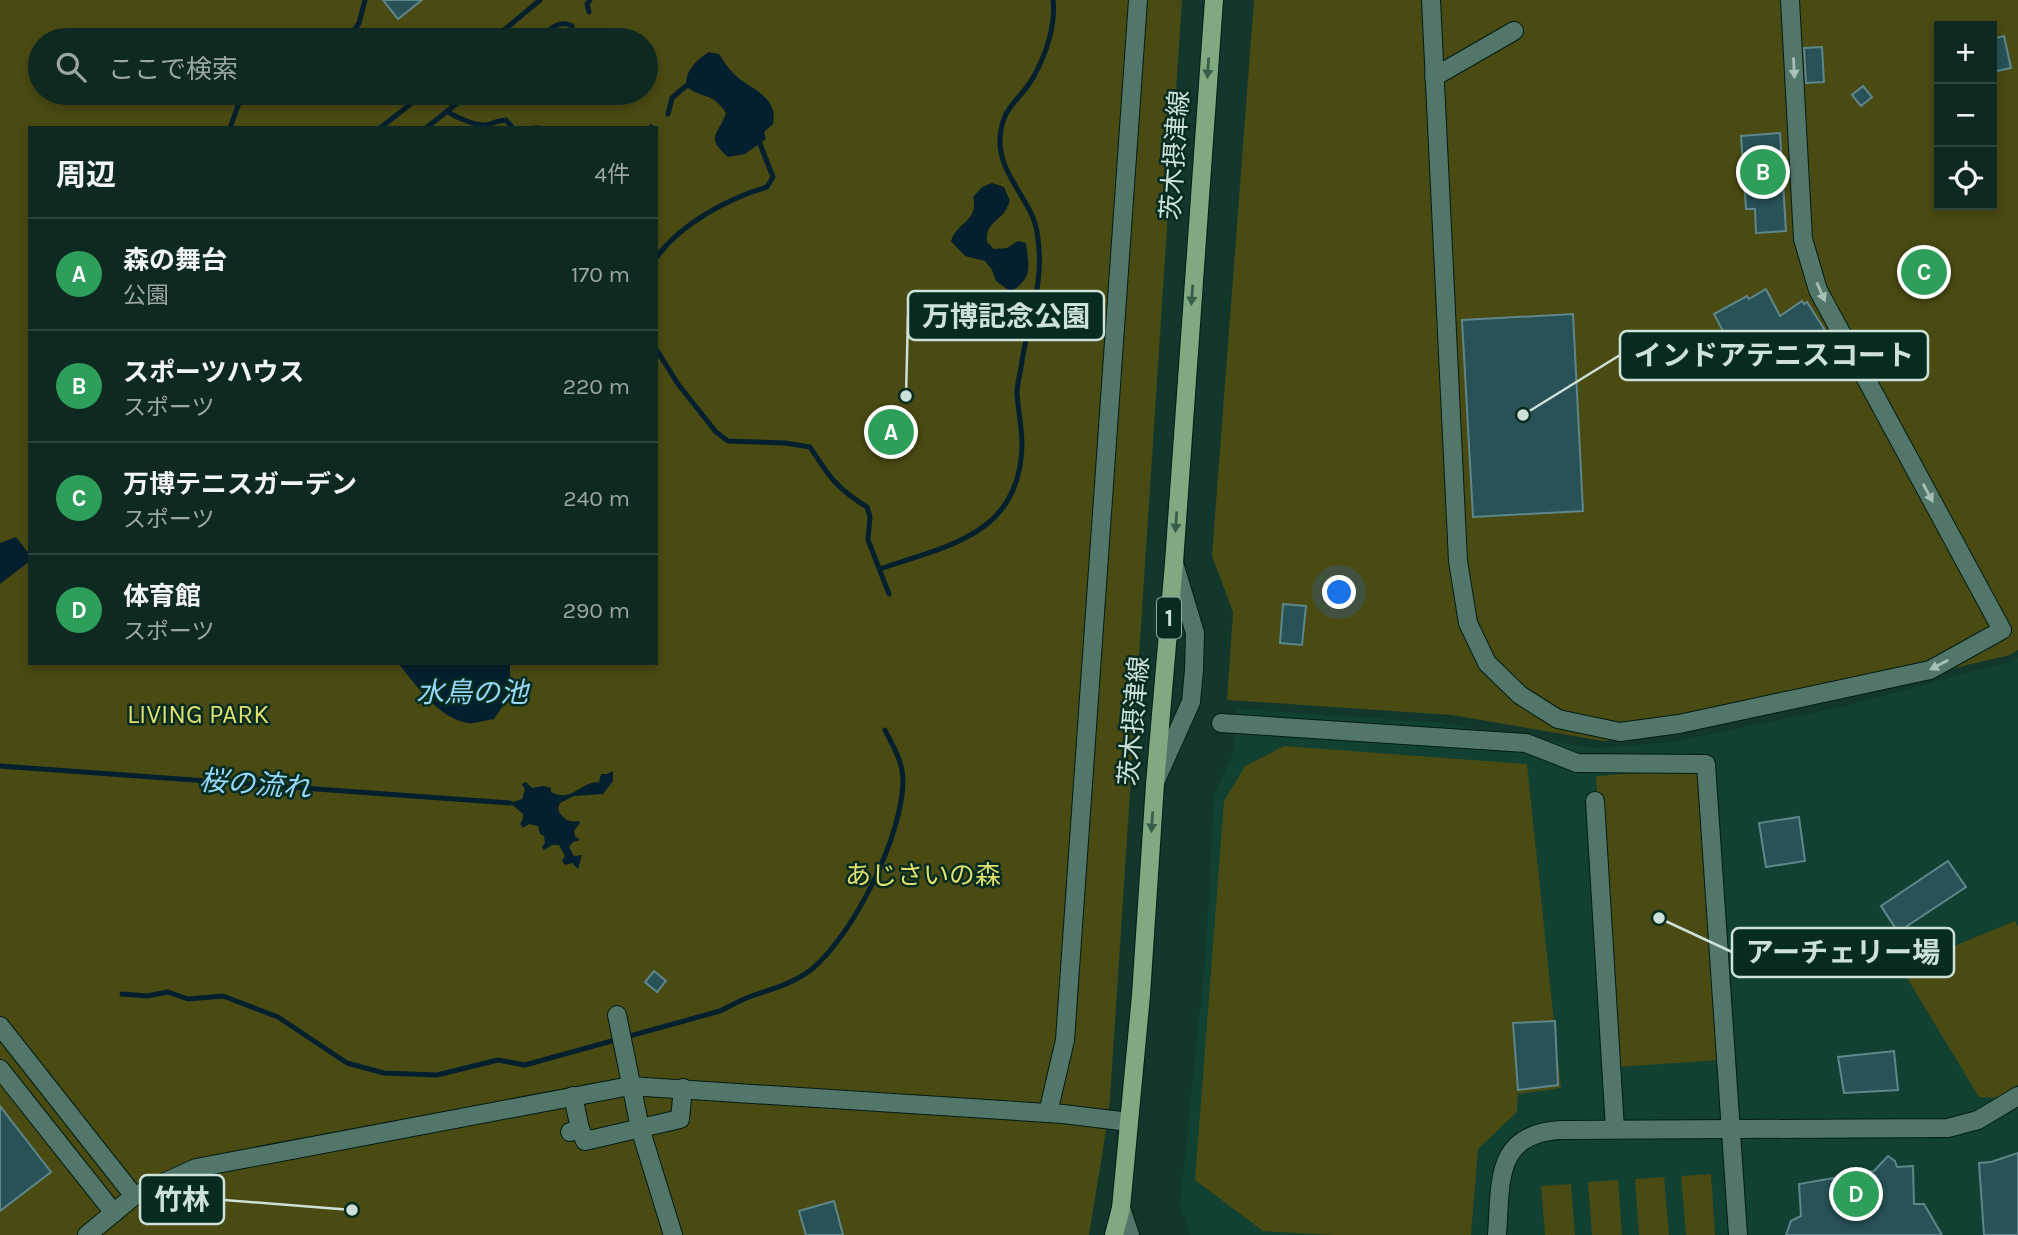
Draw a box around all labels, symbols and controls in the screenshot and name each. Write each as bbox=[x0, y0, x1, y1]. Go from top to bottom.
map controls bbox=[1934, 21, 1997, 210]
button: + bbox=[1934, 21, 1997, 84]
search box bbox=[28, 28, 658, 105]
icon: search bbox=[52, 48, 90, 86]
text: ここで検索 bbox=[108, 54, 238, 85]
one-way arrow bbox=[1202, 57, 1213, 79]
one-way arrow bbox=[1788, 57, 1799, 79]
button: − bbox=[1934, 84, 1997, 147]
street label: 茨木摂津線 bbox=[1155, 89, 1195, 221]
pin: B bbox=[1740, 146, 1786, 198]
button: locate bbox=[1934, 147, 1997, 210]
text: 周辺 bbox=[56, 157, 116, 193]
text: 4件 bbox=[594, 161, 630, 188]
text: 森の舞台 bbox=[123, 245, 227, 276]
pin: C bbox=[1901, 246, 1947, 298]
text: A bbox=[72, 261, 86, 288]
text: 170 m bbox=[571, 261, 630, 288]
text: 公園 bbox=[123, 282, 169, 309]
one-way arrow bbox=[1816, 282, 1827, 303]
one-way arrow bbox=[1186, 284, 1197, 306]
callout: 万博記念公園 bbox=[908, 291, 1104, 340]
text: 万博記念公園 bbox=[922, 300, 1090, 333]
callout: インドアテニスコート bbox=[1620, 331, 1928, 380]
text: インドアテニスコート bbox=[1634, 339, 1914, 372]
text: スポーツハウス bbox=[123, 357, 304, 388]
text: B bbox=[72, 373, 86, 400]
text: 220 m bbox=[563, 373, 630, 400]
text: スポーツ bbox=[123, 394, 215, 421]
pin: A bbox=[868, 406, 914, 458]
text: 万博テニスガーデン bbox=[123, 469, 357, 500]
one-way arrow bbox=[1922, 483, 1934, 503]
text: C bbox=[72, 485, 86, 512]
text: 240 m bbox=[563, 485, 630, 512]
text: スポーツ bbox=[123, 506, 215, 533]
one-way arrow bbox=[1171, 511, 1182, 533]
your location bbox=[1322, 575, 1356, 609]
text: 体育館 bbox=[123, 581, 201, 612]
text: D bbox=[71, 597, 87, 624]
text: 290 m bbox=[563, 597, 630, 624]
road number: 1 bbox=[1157, 598, 1181, 638]
text: スポーツ bbox=[123, 618, 215, 645]
street label: 茨木摂津線 bbox=[1113, 655, 1155, 787]
one-way arrow bbox=[1929, 658, 1949, 670]
water label: 水鳥の池 bbox=[416, 676, 531, 709]
park label: LIVING PARK bbox=[127, 699, 269, 730]
water label: 桜の流れ bbox=[198, 764, 313, 804]
one-way arrow bbox=[1146, 811, 1157, 833]
park label: あじさいの森 bbox=[845, 860, 1001, 891]
callout: アーチェリー場 bbox=[1732, 928, 1954, 977]
text: アーチェリー場 bbox=[1746, 936, 1940, 969]
pin: D bbox=[1833, 1168, 1879, 1220]
callout: 竹林 bbox=[140, 1175, 224, 1224]
text: 竹林 bbox=[154, 1183, 210, 1216]

